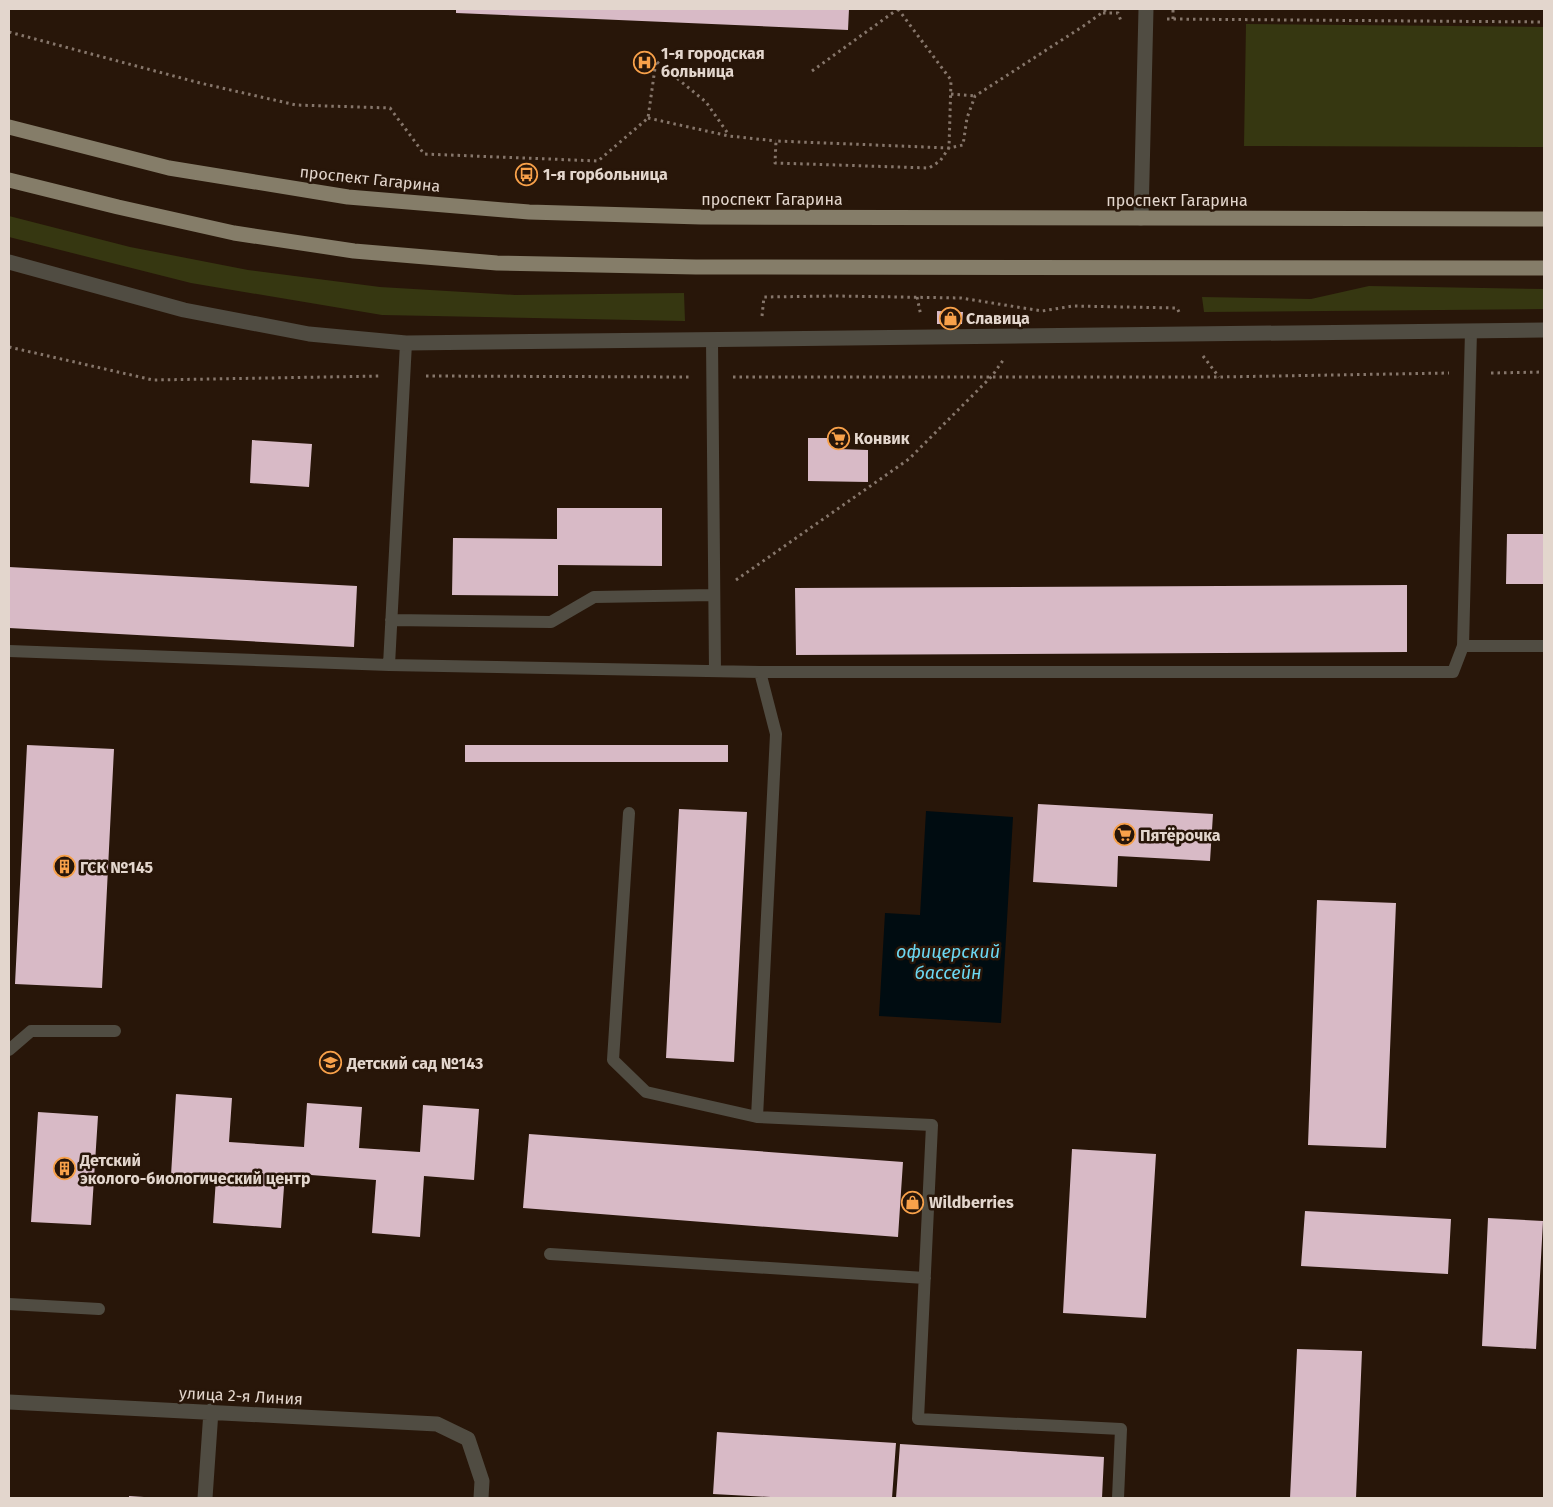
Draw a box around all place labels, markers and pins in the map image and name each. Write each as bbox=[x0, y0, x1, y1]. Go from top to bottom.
place label: 1-я городская больница bbox=[661, 44, 765, 81]
hospital icon: 1-я городская больница bbox=[633, 50, 657, 74]
bus stop icon: 1-я горбольница bbox=[515, 162, 539, 186]
place label: 1-я горбольница bbox=[543, 165, 668, 184]
shop icon: Славица bbox=[938, 306, 962, 330]
place label: Славица bbox=[966, 309, 1030, 328]
supermarket icon: Конвик bbox=[826, 426, 850, 450]
place label: Конвик bbox=[854, 429, 910, 448]
supermarket icon: Пятёрочка bbox=[1112, 823, 1136, 847]
place label: Пятёрочка bbox=[1140, 826, 1221, 845]
building icon: ГСК №145 bbox=[52, 855, 76, 879]
place label: ГСК №145 bbox=[80, 858, 154, 877]
school or university icon: Детский сад №143 bbox=[319, 1051, 343, 1075]
place label: Детский сад №143 bbox=[346, 1054, 483, 1073]
place label: Детский эколого-биологический центр bbox=[79, 1151, 310, 1188]
building icon: Детский эколого-биологический центр bbox=[52, 1157, 76, 1181]
shop icon: Wildberries bbox=[901, 1190, 925, 1214]
place label: Wildberries bbox=[929, 1193, 1014, 1212]

